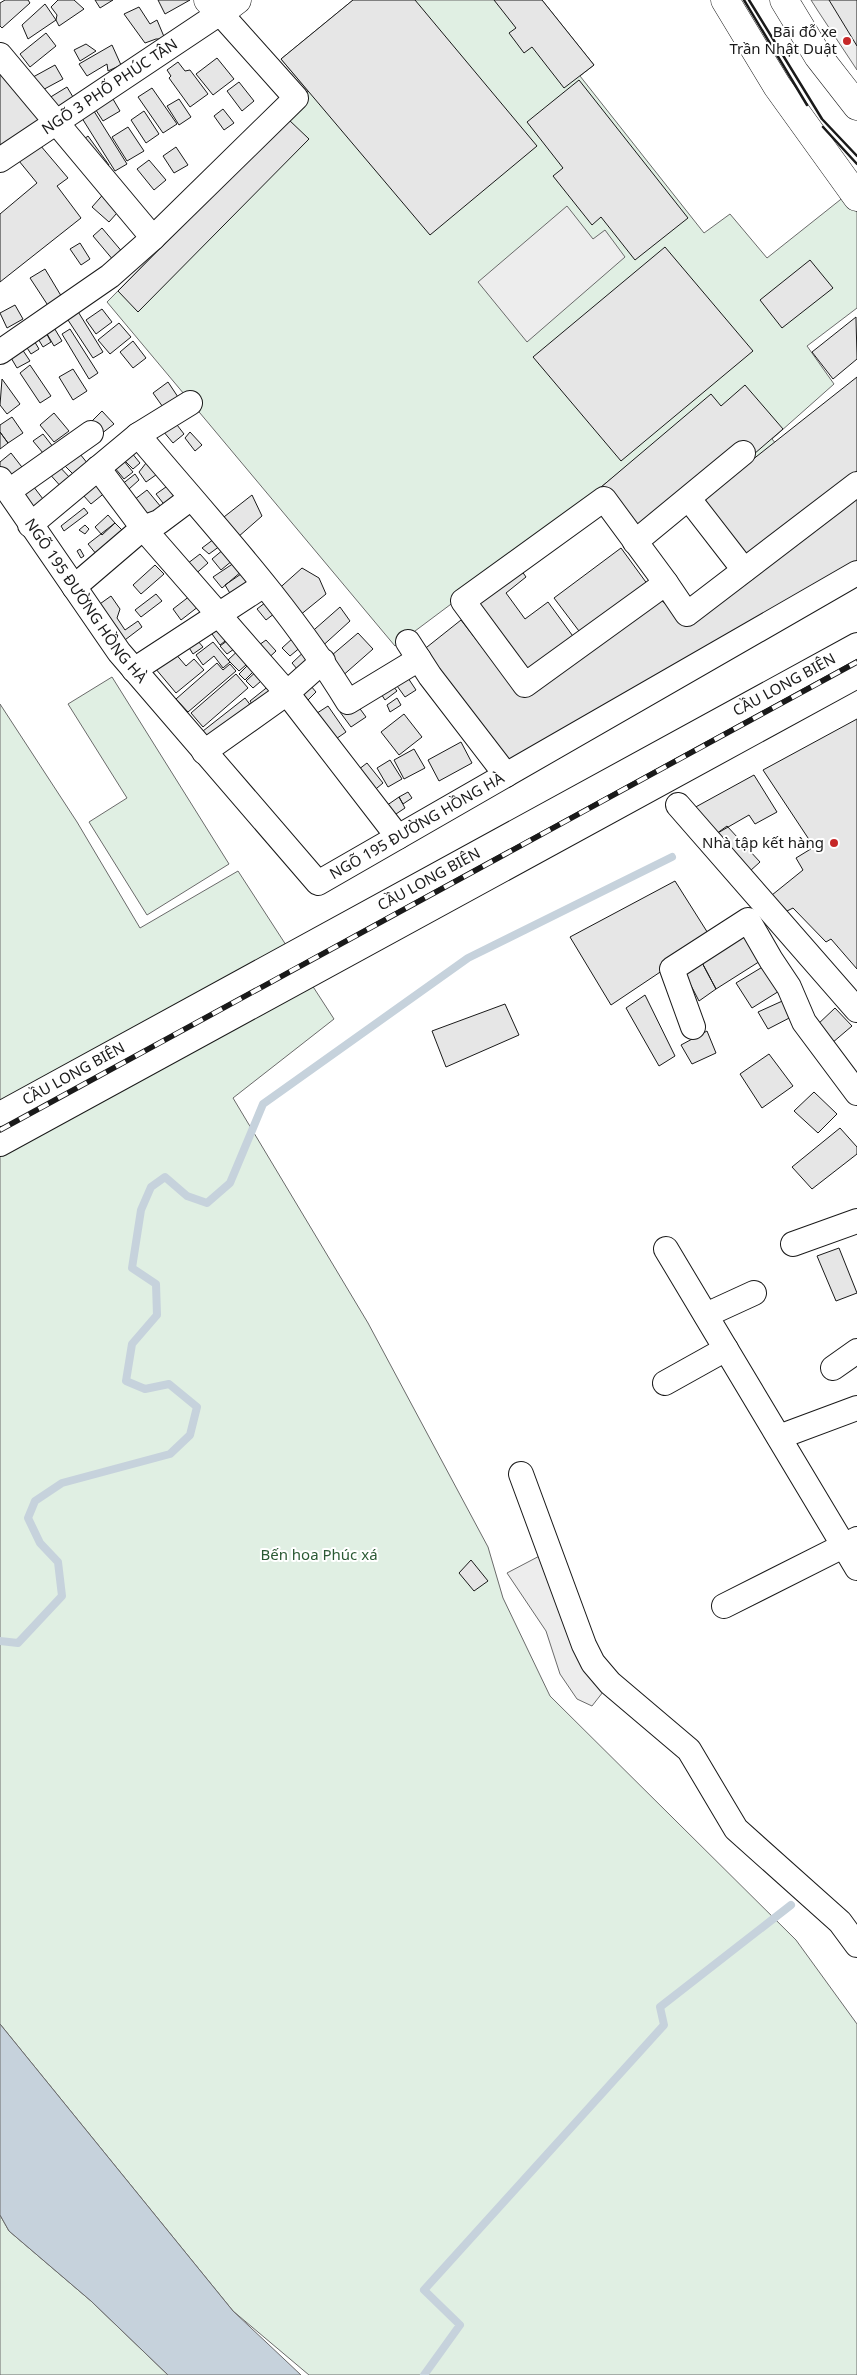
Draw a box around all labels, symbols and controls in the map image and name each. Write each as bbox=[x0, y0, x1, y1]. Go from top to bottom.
place label: Bãi đỗ xe Trần Nhật Duật bbox=[729, 21, 838, 58]
street label: NGÕ 3 PHỐ PHÚC TÂN bbox=[37, 33, 181, 138]
marker: Bãi đỗ xe Trần Nhật Duật bbox=[841, 35, 853, 47]
street label: NGÕ 195 ĐƯỜNG HỒNG HÀ bbox=[21, 514, 152, 687]
street label: CẦU LONG BIÊN bbox=[729, 648, 839, 720]
street label: NGÕ 195 ĐƯỜNG HỒNG HÀ bbox=[326, 767, 508, 883]
place label: Nhà tập kết hàng bbox=[702, 832, 824, 852]
marker: Nhà tập kết hàng bbox=[828, 837, 840, 849]
street label: CẦU LONG BIÊN bbox=[374, 842, 483, 915]
street label: CẦU LONG BIÊN bbox=[18, 1037, 128, 1109]
park label: Bến hoa Phúc xá bbox=[260, 1544, 378, 1564]

